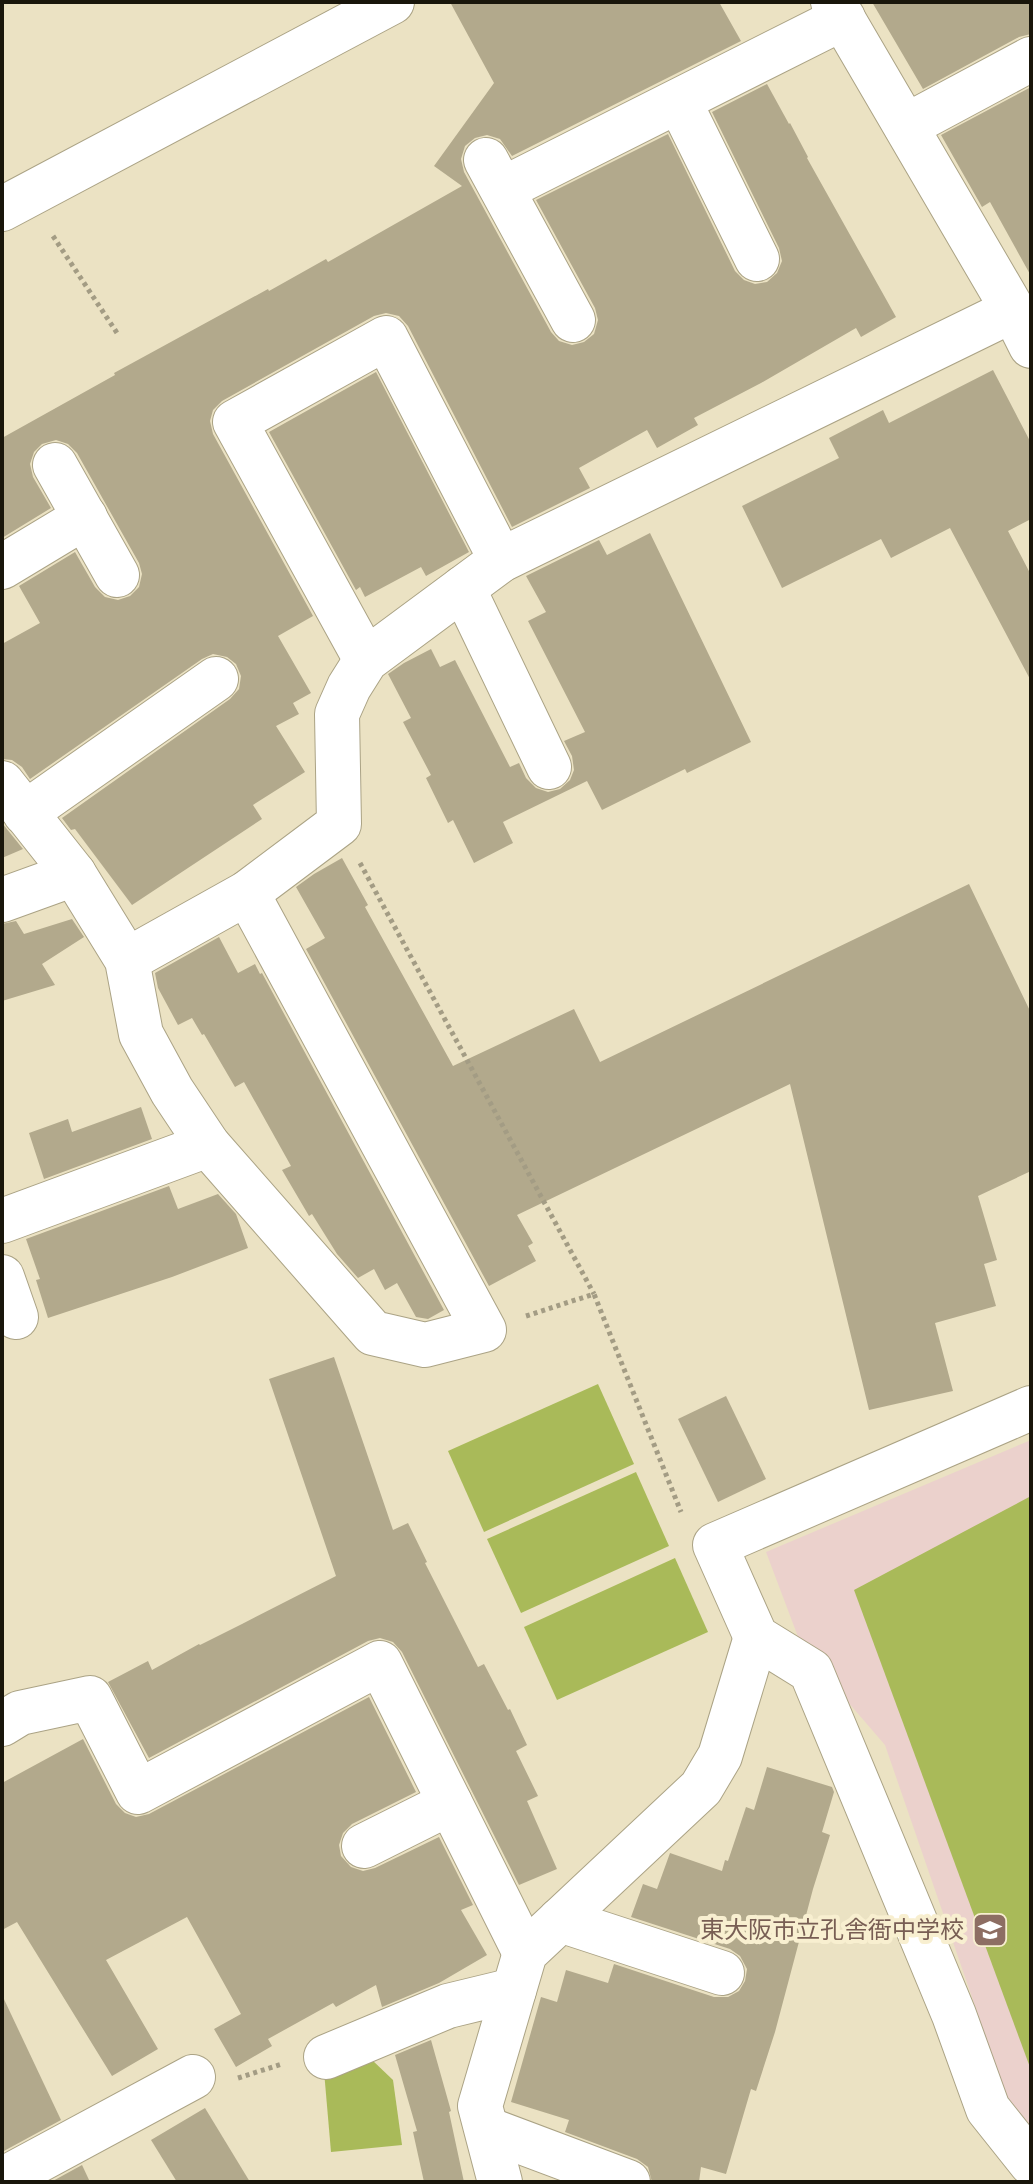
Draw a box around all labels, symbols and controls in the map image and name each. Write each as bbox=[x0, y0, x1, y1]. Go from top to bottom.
school or university icon: 東大阪市立孔舎衙中学校 bbox=[971, 1911, 1009, 1949]
place label: 東大阪市立孔舎衙中学校 bbox=[700, 1916, 964, 1944]

